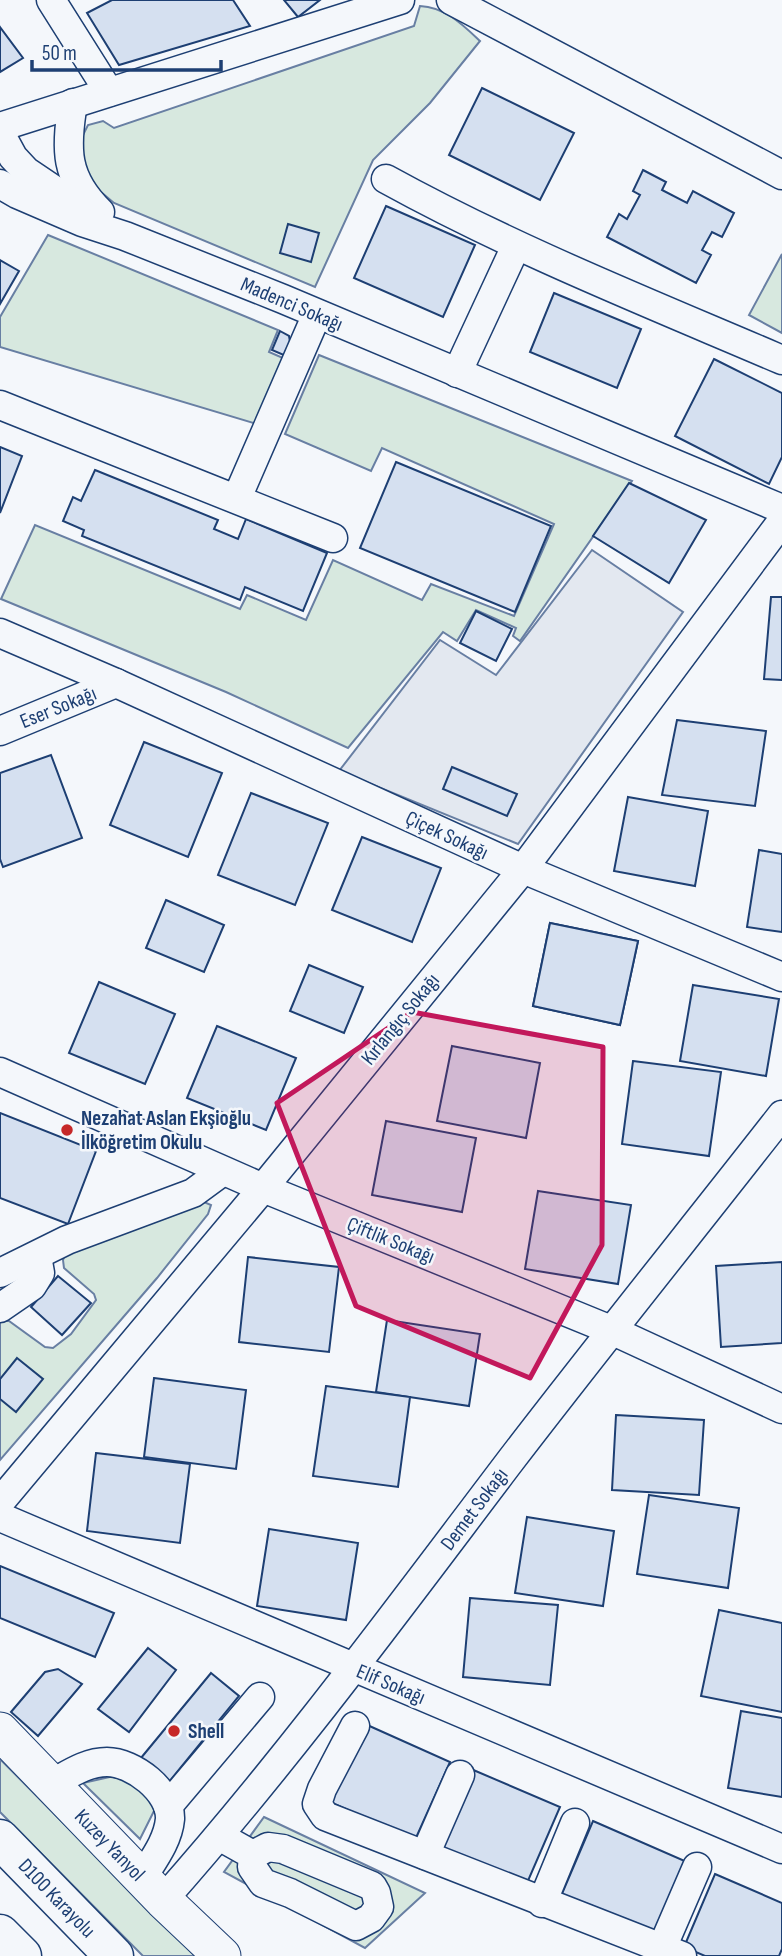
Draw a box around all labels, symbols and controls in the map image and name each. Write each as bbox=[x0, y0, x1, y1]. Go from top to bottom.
scale bar bbox=[32, 28, 220, 72]
text: 50 m bbox=[42, 41, 77, 66]
street label: Madenci Sokağı bbox=[237, 272, 347, 337]
street label: Eser Sokağı bbox=[16, 681, 100, 734]
street label: Çiçek Sokağı bbox=[401, 805, 492, 865]
street label: Kırlangıç Sokağı bbox=[356, 969, 445, 1070]
place label: Nezahat Aslan Ekşioğlu İlköğretim Okulu bbox=[81, 1106, 251, 1155]
marker: Nezahat Aslan Ekşioğlu İlköğretim Okulu bbox=[59, 1122, 75, 1138]
street label: Çiftlik Sokağı bbox=[343, 1212, 438, 1269]
street label: Demet Sokağı bbox=[435, 1463, 513, 1555]
street label: Elif Sokağı bbox=[353, 1659, 429, 1710]
place label: Shell bbox=[188, 1719, 224, 1744]
marker: Shell bbox=[166, 1723, 182, 1739]
street label: Kuzey Yanyol bbox=[69, 1804, 150, 1887]
street label: D100 Karayolu bbox=[13, 1854, 100, 1943]

